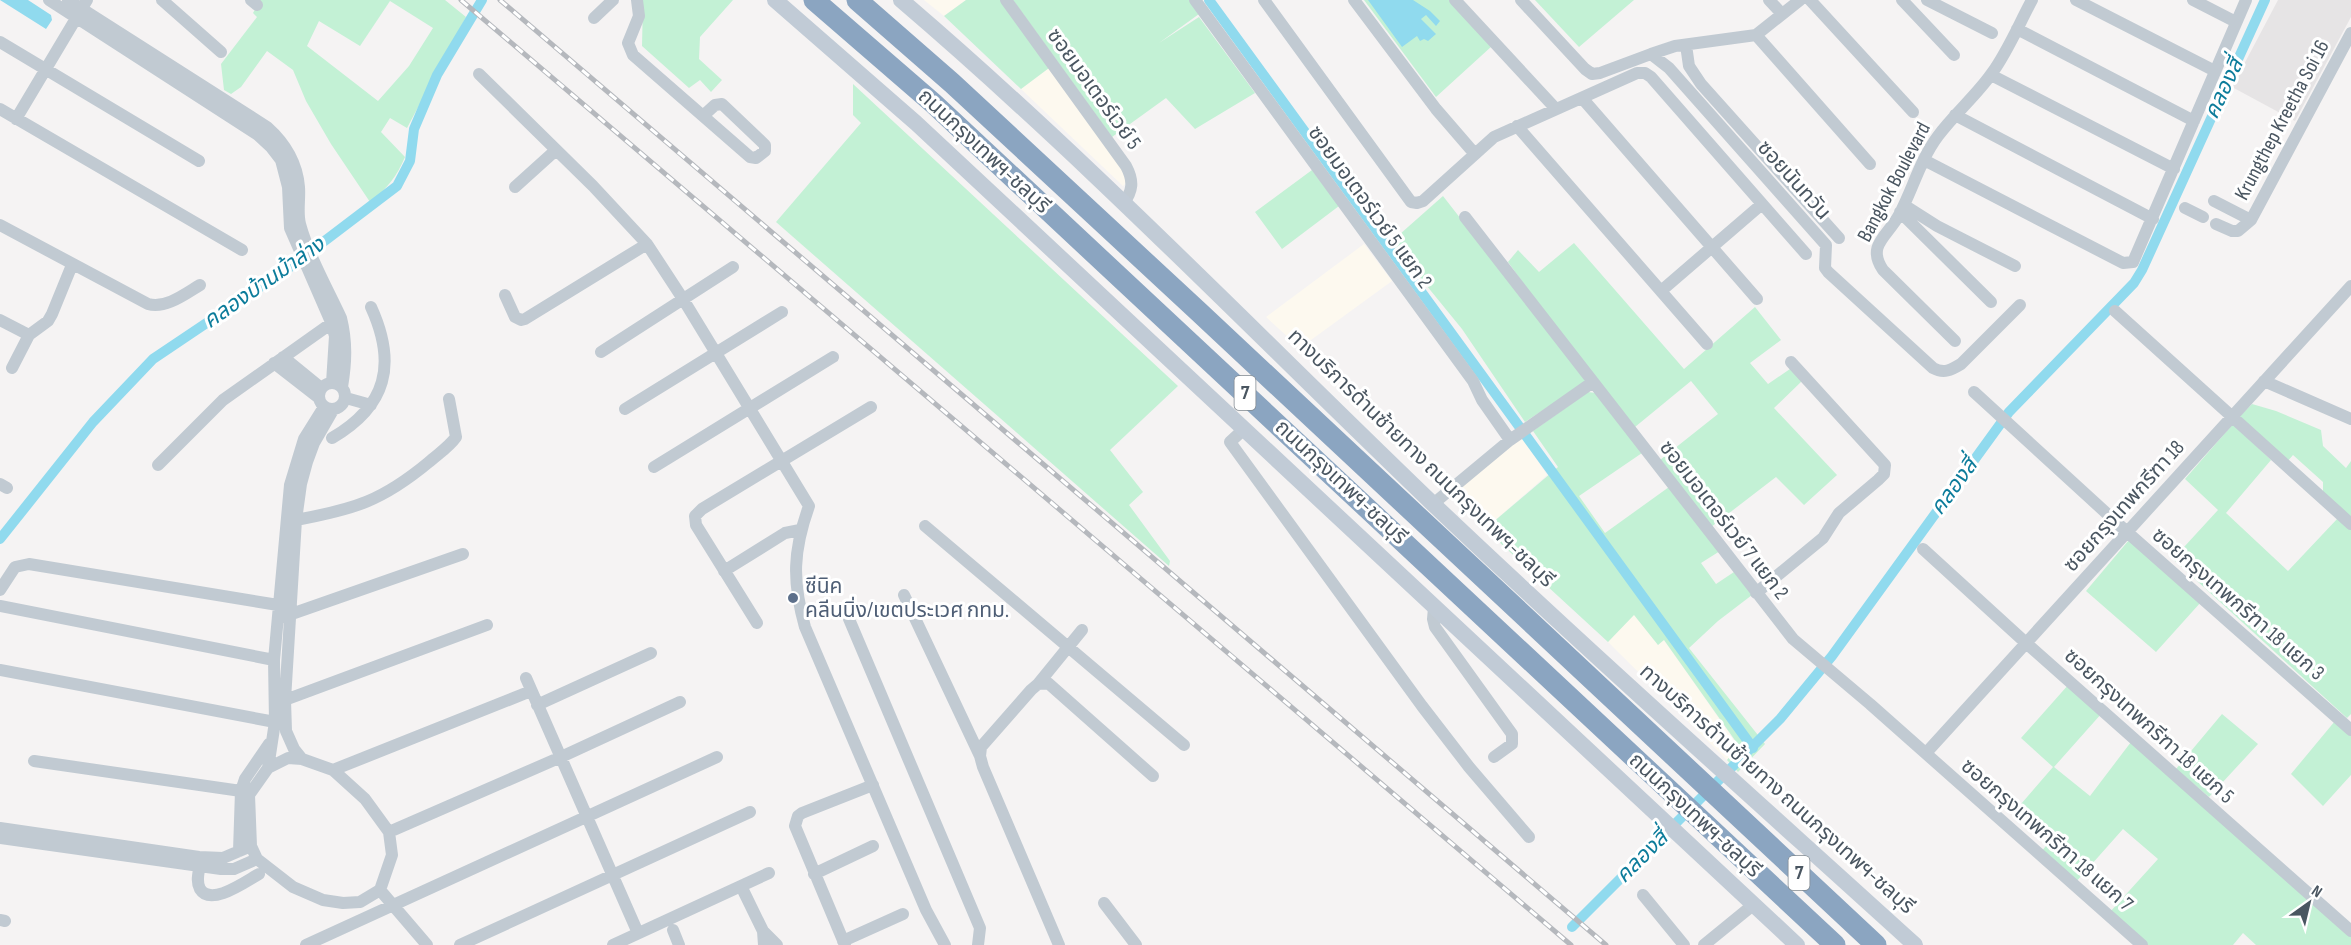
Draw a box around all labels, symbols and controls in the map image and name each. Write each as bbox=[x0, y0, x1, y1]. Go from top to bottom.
street label: ซอยมอเตอร์เวย์ 5 bbox=[1042, 24, 1146, 154]
street label: Krungthep Kreetha Soi 16 bbox=[2229, 36, 2335, 204]
water label: คลองสี่ bbox=[2196, 50, 2251, 123]
street label: ถนนกรุงเทพฯ-ชลบุรี bbox=[913, 83, 1055, 219]
street label: Bangkok Boulevard bbox=[1852, 118, 1936, 246]
street label: ซอยมอเตอร์เวย์ 5 แยก 2 bbox=[1303, 121, 1437, 293]
street label: ซอยนันทวัน bbox=[1752, 135, 1836, 225]
water label: คลองบ้านม้าล่าง bbox=[198, 231, 331, 335]
street label: ทางบริการด้านซ้ายทาง ถนนกรุงเทพฯ-ชลบุรี bbox=[1282, 324, 1560, 592]
road number: 7 bbox=[1234, 376, 1256, 410]
street label: ถนนกรุงเทพฯ-ชลบุรี bbox=[1270, 414, 1412, 550]
street label: ซอยมอเตอร์เวย์ 7 แยก 2 bbox=[1654, 435, 1794, 605]
street label: ซอยกรุงเทพกรีฑา 18 bbox=[2058, 435, 2190, 577]
water label: คลองสี่ bbox=[1922, 448, 1986, 520]
street label: ซอยกรุงเทพกรีฑา 18 แยก 3 bbox=[2147, 522, 2329, 686]
place label: ซีนิค คลีนนิ่ง/เขตประเวศ กทม. bbox=[805, 574, 1009, 623]
marker: ซีนิค คลีนนิ่ง/เขตประเวศ กทม. bbox=[786, 591, 800, 605]
street label: ซอยกรุงเทพกรีฑา 18 แยก 5 bbox=[2059, 643, 2239, 809]
street label: ทางบริการด้านซ้ายทาง ถนนกรุงเทพฯ-ชลบุรี bbox=[1634, 659, 1920, 919]
street label: ถนนกรุงเทพฯ-ชลบุรี bbox=[1624, 747, 1766, 883]
street label: ซอยกรุงเทพกรีฑา 18 แยก 7 bbox=[1956, 753, 2139, 917]
water label: คลองสี่ bbox=[1608, 820, 1677, 889]
road number: 7 bbox=[1788, 856, 1810, 890]
north arrow bbox=[2279, 873, 2339, 933]
text: N bbox=[2308, 882, 2325, 902]

